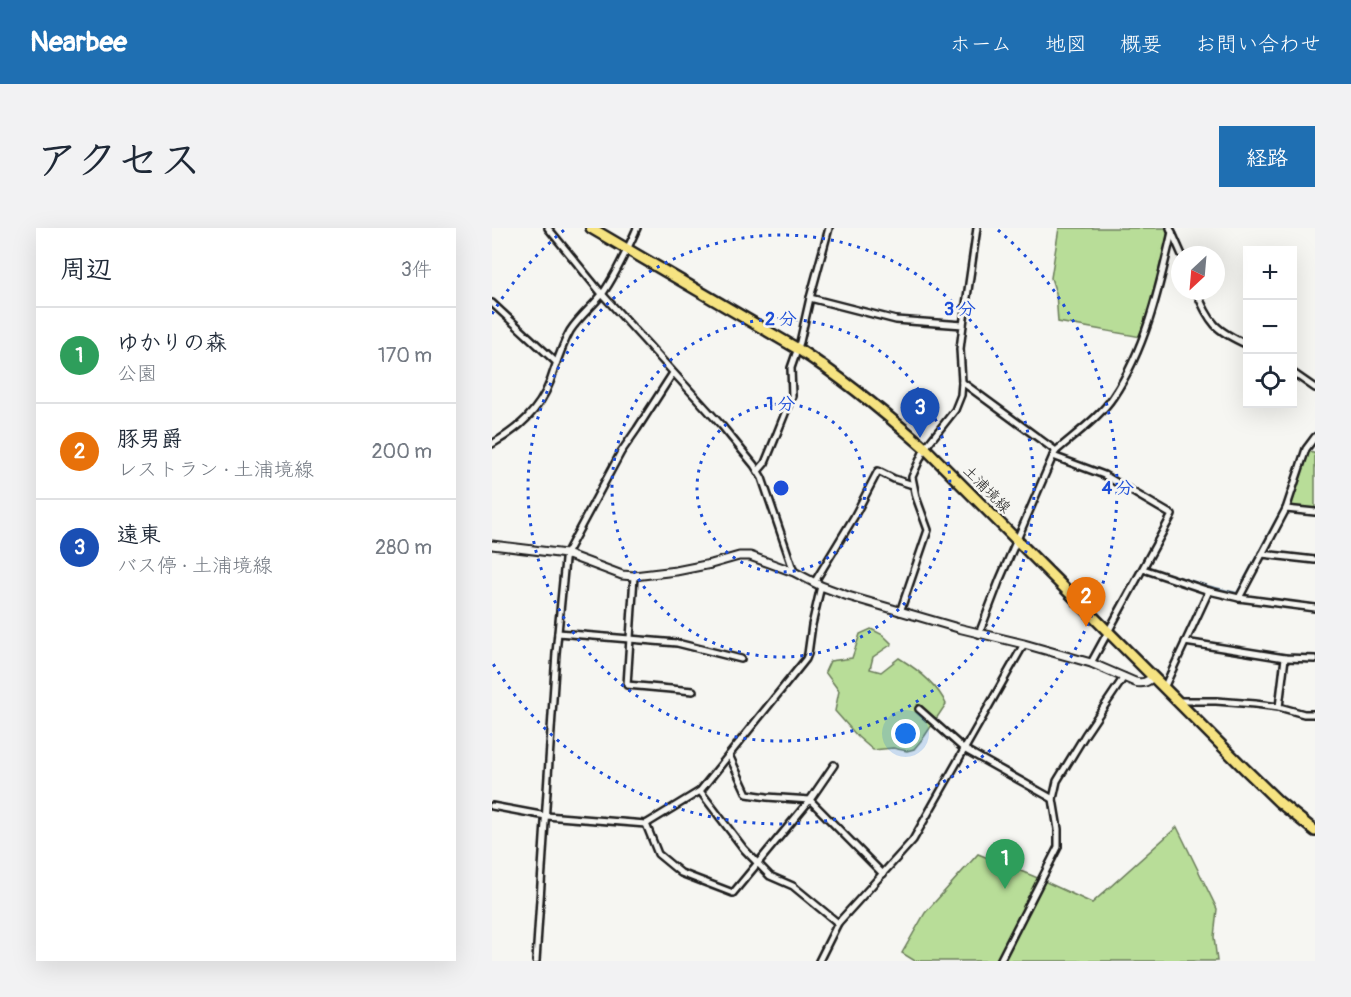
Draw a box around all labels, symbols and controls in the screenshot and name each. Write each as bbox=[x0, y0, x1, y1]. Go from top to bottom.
text: Nearbee bbox=[30, 25, 127, 60]
text: ホーム bbox=[950, 31, 1012, 58]
text: 地図 bbox=[1045, 31, 1087, 58]
text: 概要 bbox=[1120, 31, 1162, 58]
text: お問い合わせ bbox=[1195, 31, 1321, 58]
button: 経路 bbox=[1219, 126, 1315, 187]
text: アクセス bbox=[36, 135, 201, 187]
north arrow bbox=[1171, 246, 1225, 300]
map controls bbox=[1243, 246, 1297, 408]
button: + bbox=[1243, 246, 1297, 300]
text: 周辺 bbox=[60, 254, 112, 286]
text: 3件 bbox=[401, 257, 432, 282]
text: 3 分 bbox=[944, 298, 976, 321]
button: − bbox=[1243, 300, 1297, 354]
text: 2 分 bbox=[765, 308, 797, 331]
text: ゆかりの森 bbox=[117, 329, 227, 357]
text: 1 bbox=[76, 343, 83, 368]
text: 170 m bbox=[378, 343, 432, 368]
button: locate bbox=[1243, 354, 1297, 408]
text: 公園 bbox=[117, 361, 157, 386]
pin: 3 bbox=[900, 388, 940, 438]
text: 1 分 bbox=[767, 393, 795, 416]
text: 豚男爵 bbox=[117, 425, 183, 453]
text: 2 bbox=[74, 439, 85, 464]
text: 200 m bbox=[371, 439, 432, 464]
text: レストラン · 土浦境線 bbox=[117, 457, 314, 482]
street label: 土浦境線 bbox=[959, 461, 1015, 517]
text: 4 分 bbox=[1102, 477, 1134, 500]
centre of rings bbox=[771, 478, 791, 498]
text: 遠東 bbox=[117, 521, 161, 549]
text: 3 bbox=[74, 535, 85, 560]
text: 280 m bbox=[375, 535, 432, 560]
text: バス停 · 土浦境線 bbox=[117, 553, 272, 578]
pin: 2 bbox=[1066, 578, 1106, 627]
your location bbox=[891, 719, 920, 748]
pin: 1 bbox=[986, 840, 1024, 889]

